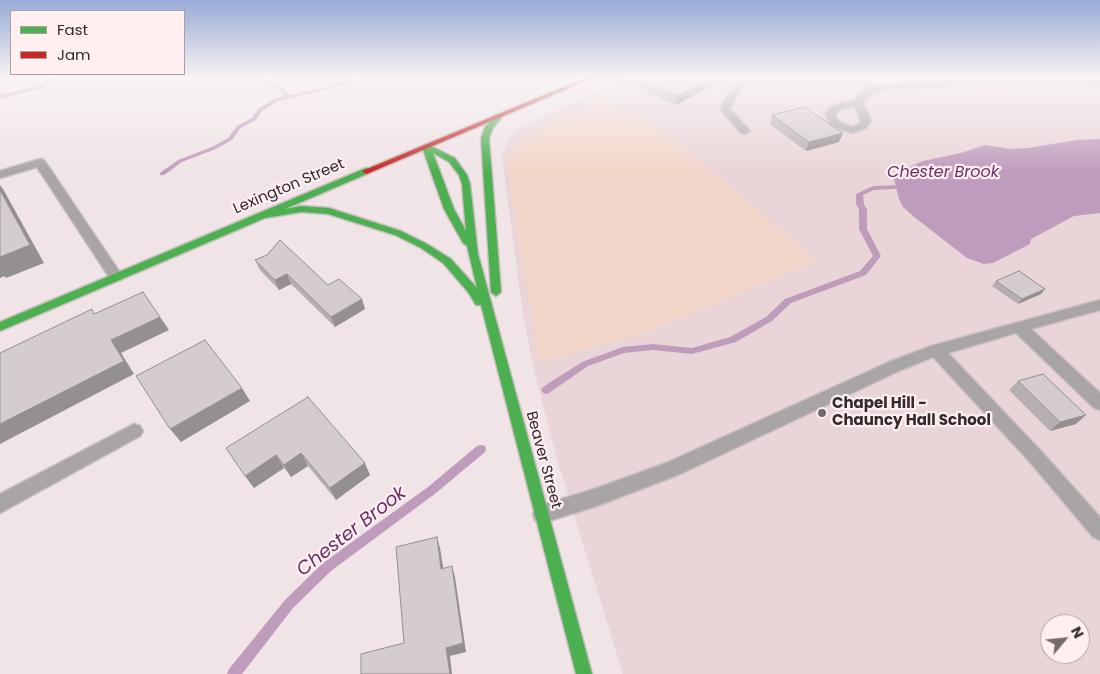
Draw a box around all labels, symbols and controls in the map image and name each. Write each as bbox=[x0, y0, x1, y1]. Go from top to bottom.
legend bbox=[10, 10, 185, 75]
text: Fast bbox=[57, 19, 88, 40]
text: Jam bbox=[57, 44, 91, 65]
street label: Lexington Street bbox=[231, 155, 347, 219]
water label: Chester Brook bbox=[887, 163, 999, 183]
place label: Chapel Hill - Chauncy Hall School bbox=[832, 395, 991, 430]
marker: Chapel Hill - Chauncy Hall School bbox=[816, 407, 828, 419]
street label: Beaver Street bbox=[521, 409, 565, 511]
water label: Chester Brook bbox=[293, 482, 411, 582]
north arrow bbox=[1040, 614, 1090, 664]
text: N bbox=[1066, 623, 1089, 642]

